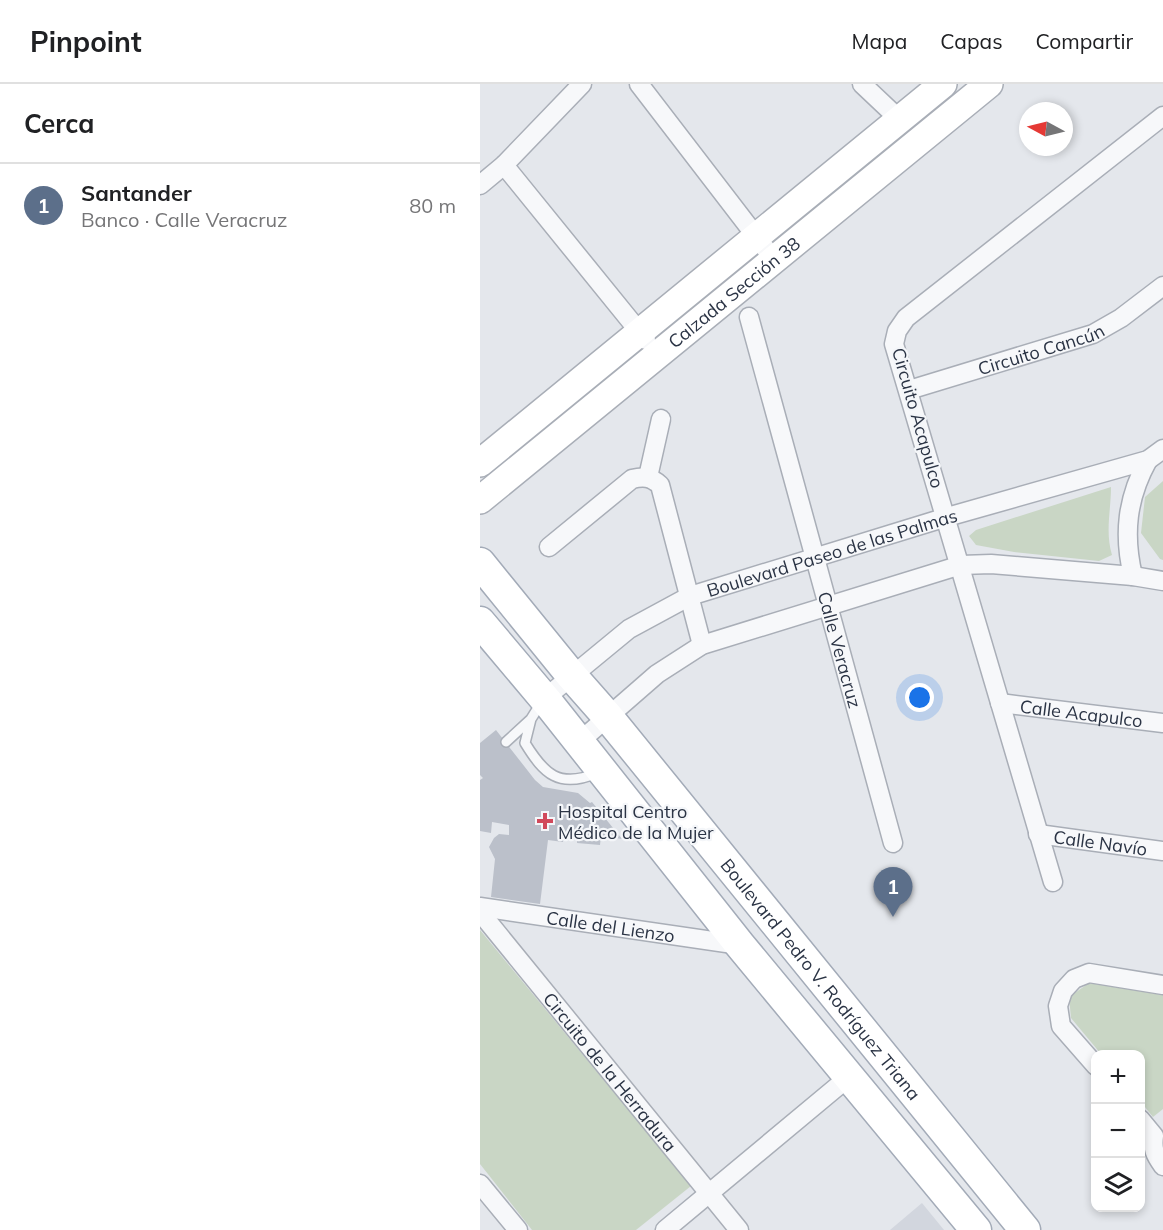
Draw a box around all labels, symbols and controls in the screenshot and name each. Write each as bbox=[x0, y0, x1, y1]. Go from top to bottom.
text: Pinpoint bbox=[30, 24, 142, 59]
text: Mapa bbox=[852, 28, 907, 54]
text: Capas bbox=[940, 28, 1003, 54]
text: Compartir bbox=[1036, 28, 1133, 54]
north arrow bbox=[1019, 102, 1073, 156]
text: Cerca bbox=[24, 107, 94, 140]
text: Santander bbox=[81, 179, 192, 207]
text: 1 bbox=[38, 193, 50, 218]
text: 80 m bbox=[409, 193, 456, 218]
text: Banco · Calle Veracruz bbox=[81, 207, 287, 232]
street label: Calzada Sección 38 bbox=[663, 232, 805, 353]
street label: Circuito Cancún bbox=[975, 318, 1108, 380]
street label: Circuito Acapulco bbox=[887, 345, 949, 491]
street label: Boulevard Paseo de las Palmas bbox=[704, 503, 960, 602]
street label: Calle Veracruz bbox=[813, 589, 867, 711]
your location bbox=[905, 683, 934, 712]
street label: Calle Acapulco bbox=[1019, 694, 1144, 732]
place label: Hospital Centro Médico de la Mujer bbox=[558, 800, 714, 844]
marker: Hospital Centro Médico de la Mujer bbox=[536, 812, 554, 830]
street label: Calle Navío bbox=[1052, 825, 1149, 860]
street label: Boulevard Pedro V. Rodríguez Triana bbox=[716, 854, 926, 1105]
pin: 1 bbox=[874, 868, 912, 917]
street label: Calle del Lienzo bbox=[545, 905, 676, 947]
street label: Circuito de la Herradura bbox=[538, 987, 682, 1156]
map controls bbox=[1091, 1050, 1145, 1212]
button: + bbox=[1091, 1050, 1145, 1104]
button: − bbox=[1091, 1104, 1145, 1158]
button: layers bbox=[1091, 1158, 1145, 1212]

